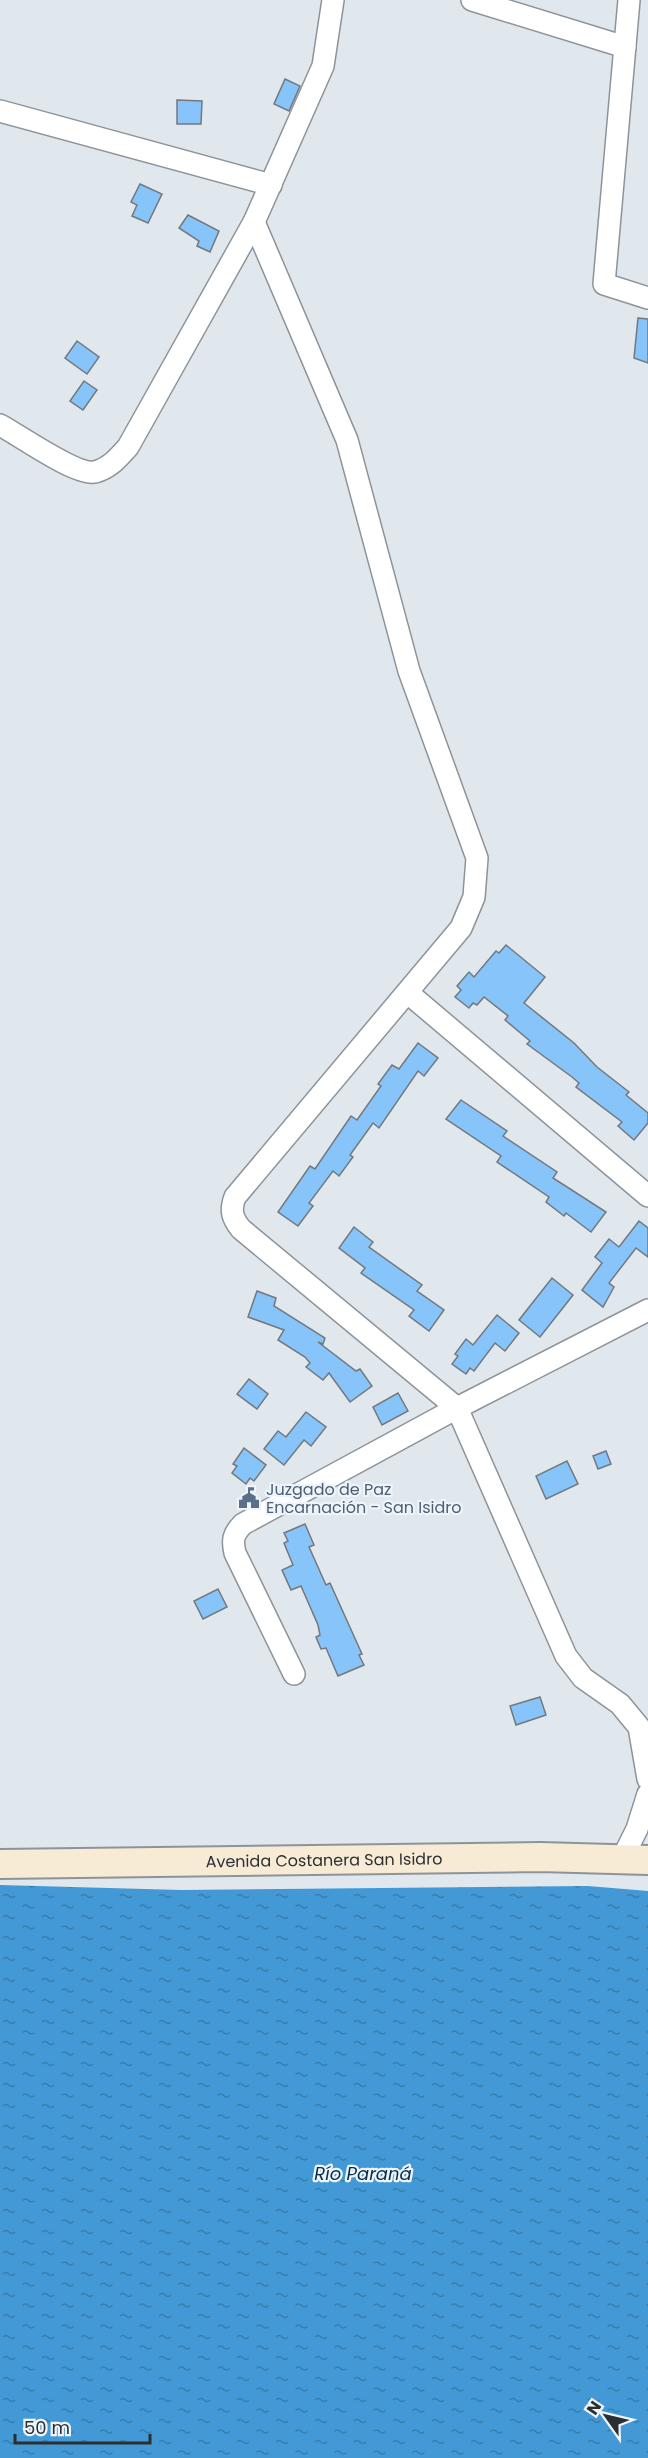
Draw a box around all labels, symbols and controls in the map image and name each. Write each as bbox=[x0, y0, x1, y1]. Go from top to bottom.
place label: Juzgado de Paz Encarnación - San Isidro bbox=[266, 1478, 461, 1519]
public building icon: Juzgado de Paz Encarnación - San Isidro bbox=[237, 1486, 261, 1510]
street label: Avenida Costanera San Isidro bbox=[205, 1847, 442, 1873]
water label: Río Paraná bbox=[314, 2161, 412, 2186]
north arrow bbox=[576, 2386, 636, 2446]
text: N bbox=[581, 2396, 607, 2419]
scale bar bbox=[15, 2407, 150, 2445]
text: 50 m bbox=[24, 2415, 70, 2440]

